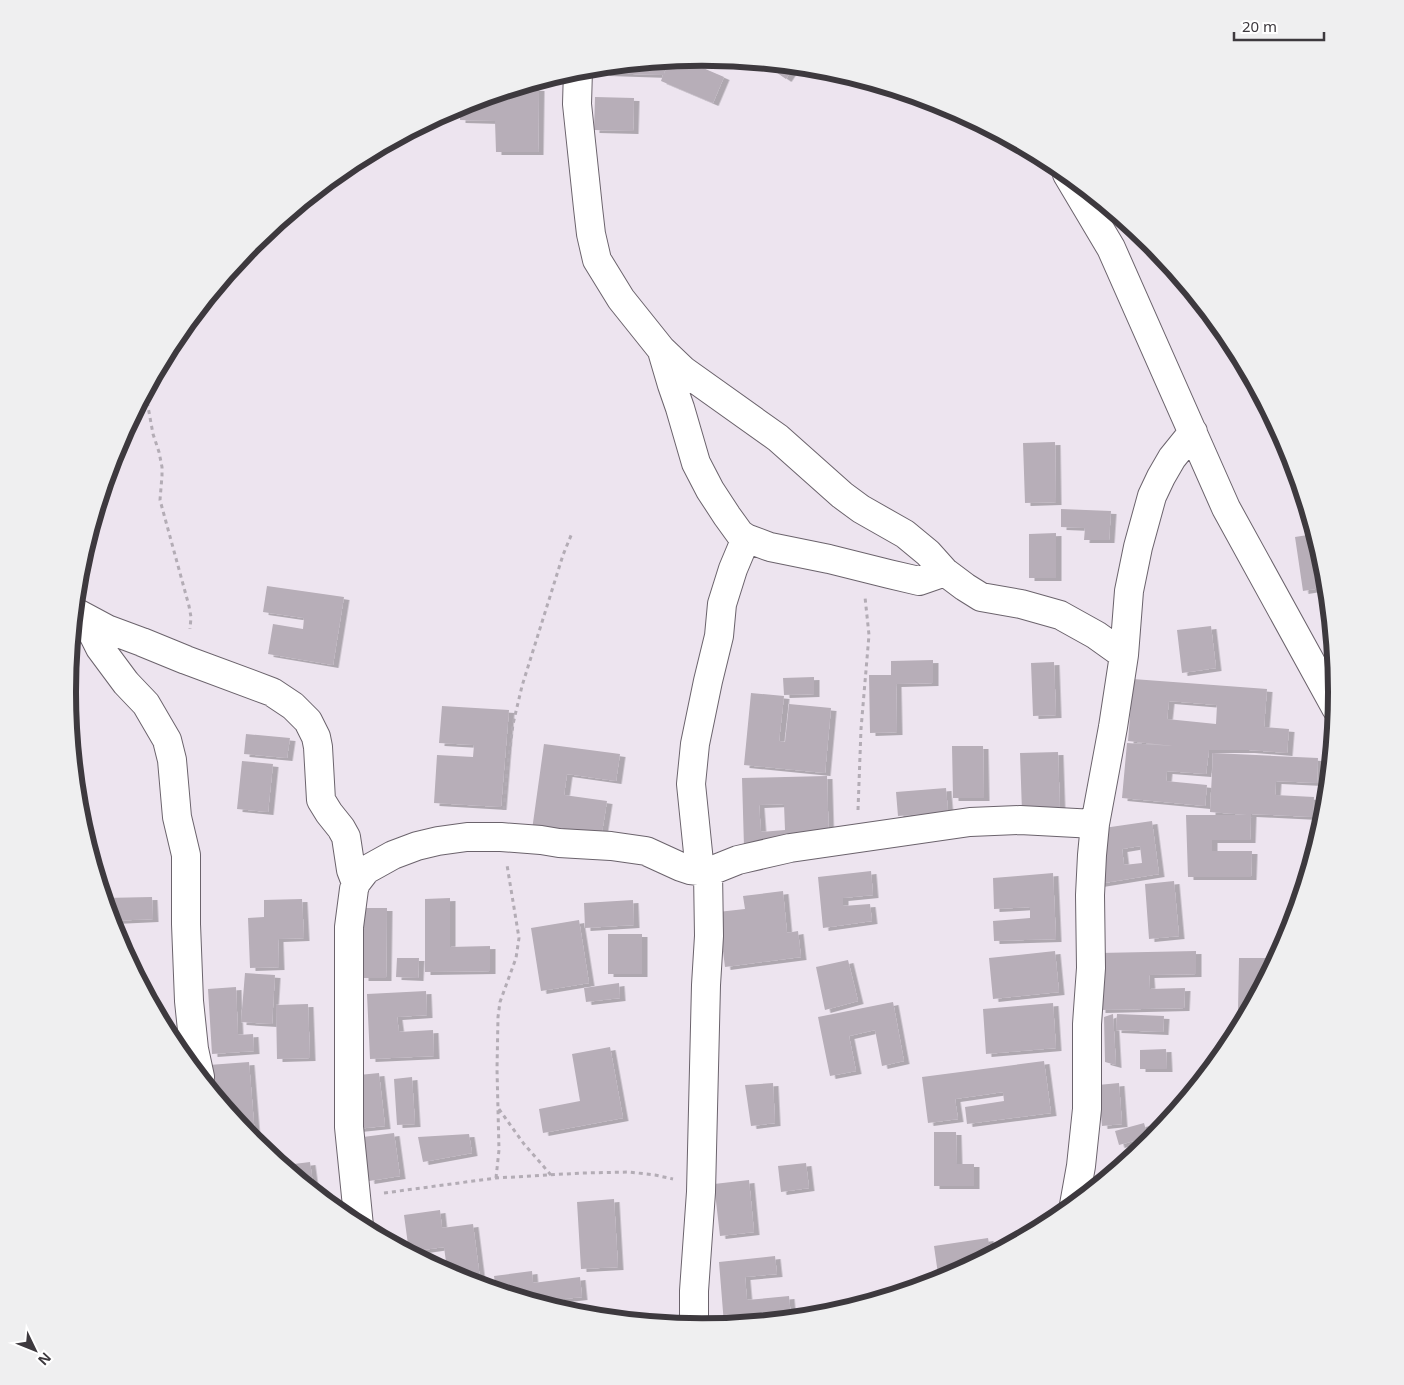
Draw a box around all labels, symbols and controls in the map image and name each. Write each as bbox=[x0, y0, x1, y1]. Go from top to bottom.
scale bar bbox=[1234, 10, 1324, 42]
text: 20 m bbox=[1242, 16, 1277, 36]
north arrow bbox=[10, 1325, 60, 1375]
text: N bbox=[34, 1349, 56, 1370]

